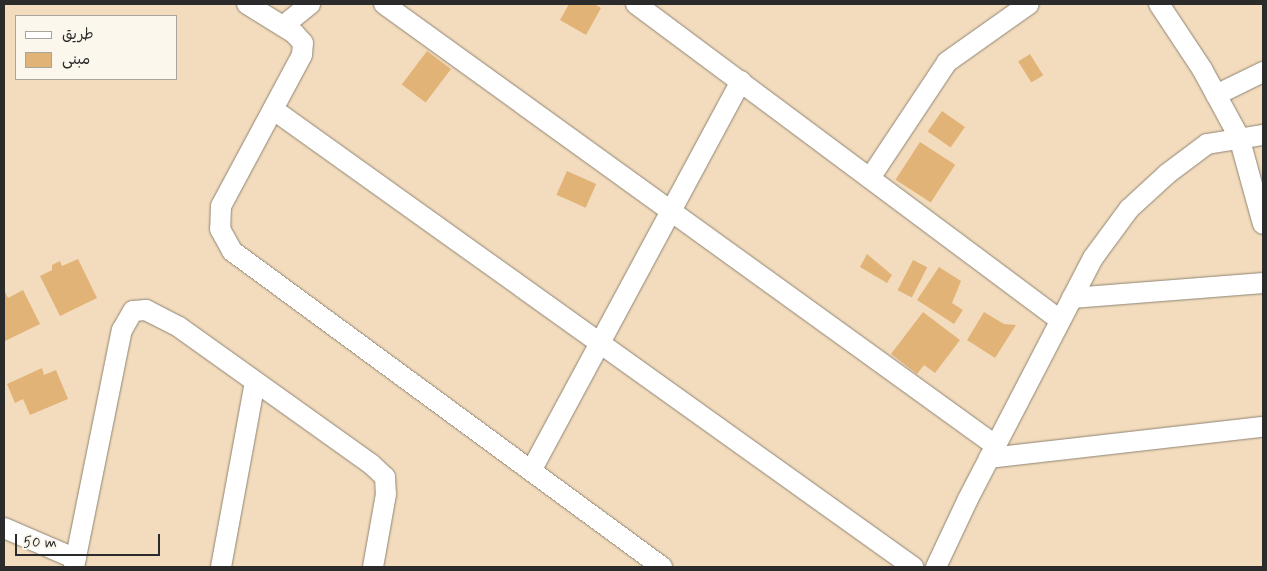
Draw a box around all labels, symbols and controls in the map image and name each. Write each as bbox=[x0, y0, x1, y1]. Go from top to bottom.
legend bbox=[15, 15, 178, 80]
text: طريق bbox=[62, 25, 94, 45]
text: مبنى bbox=[62, 50, 90, 70]
scale bar bbox=[18, 524, 162, 556]
text: 50 m bbox=[23, 533, 57, 553]

